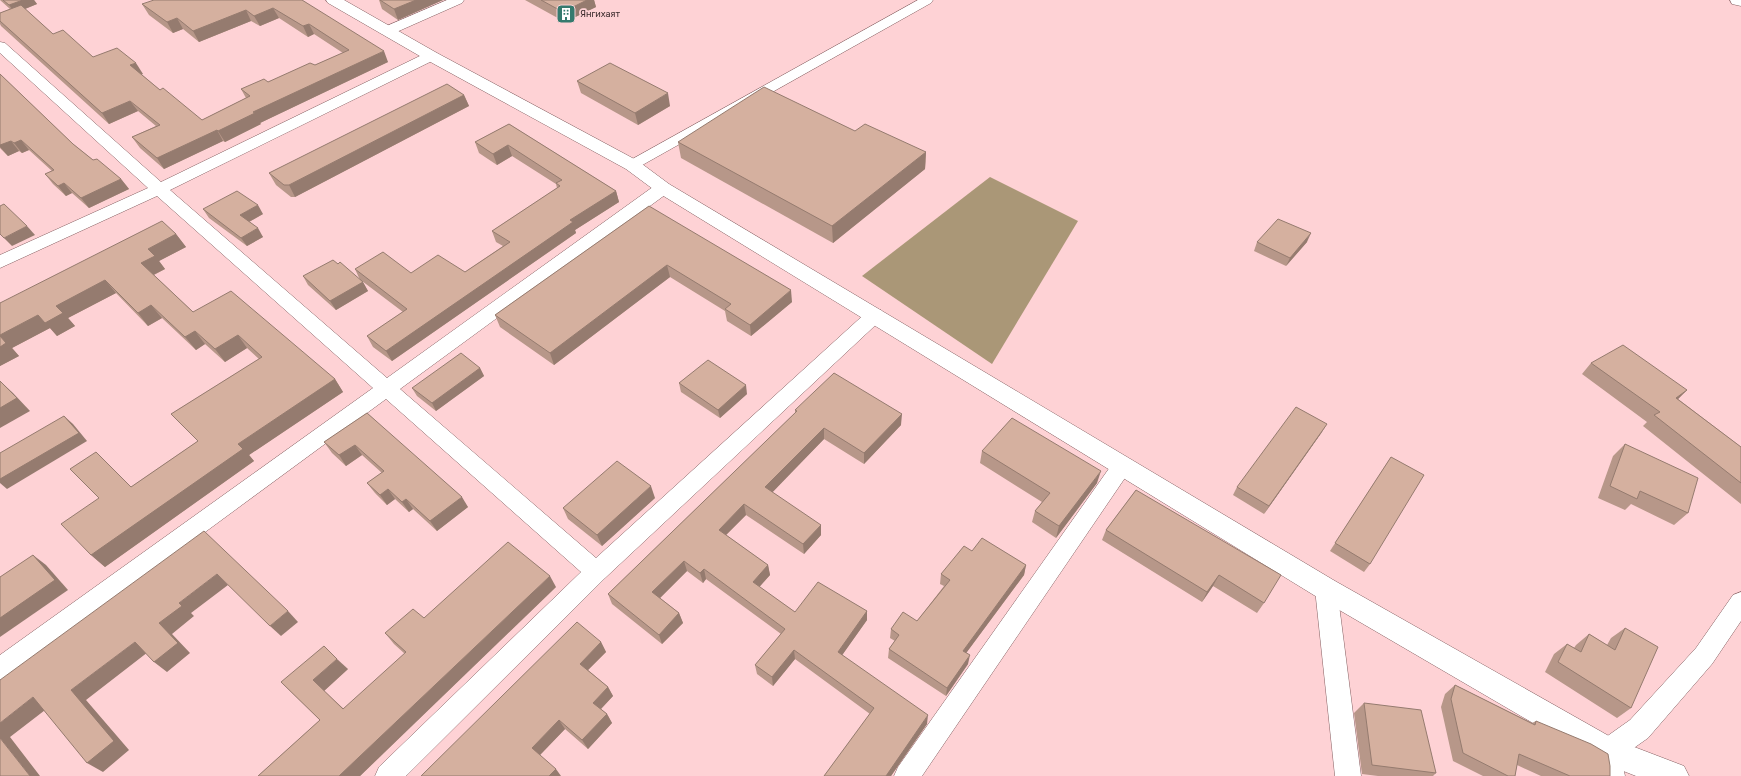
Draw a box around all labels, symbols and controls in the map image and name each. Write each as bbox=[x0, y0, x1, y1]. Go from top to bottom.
building icon: Янгихаят bbox=[555, 3, 577, 25]
place label: Янгихаят bbox=[580, 9, 620, 19]

